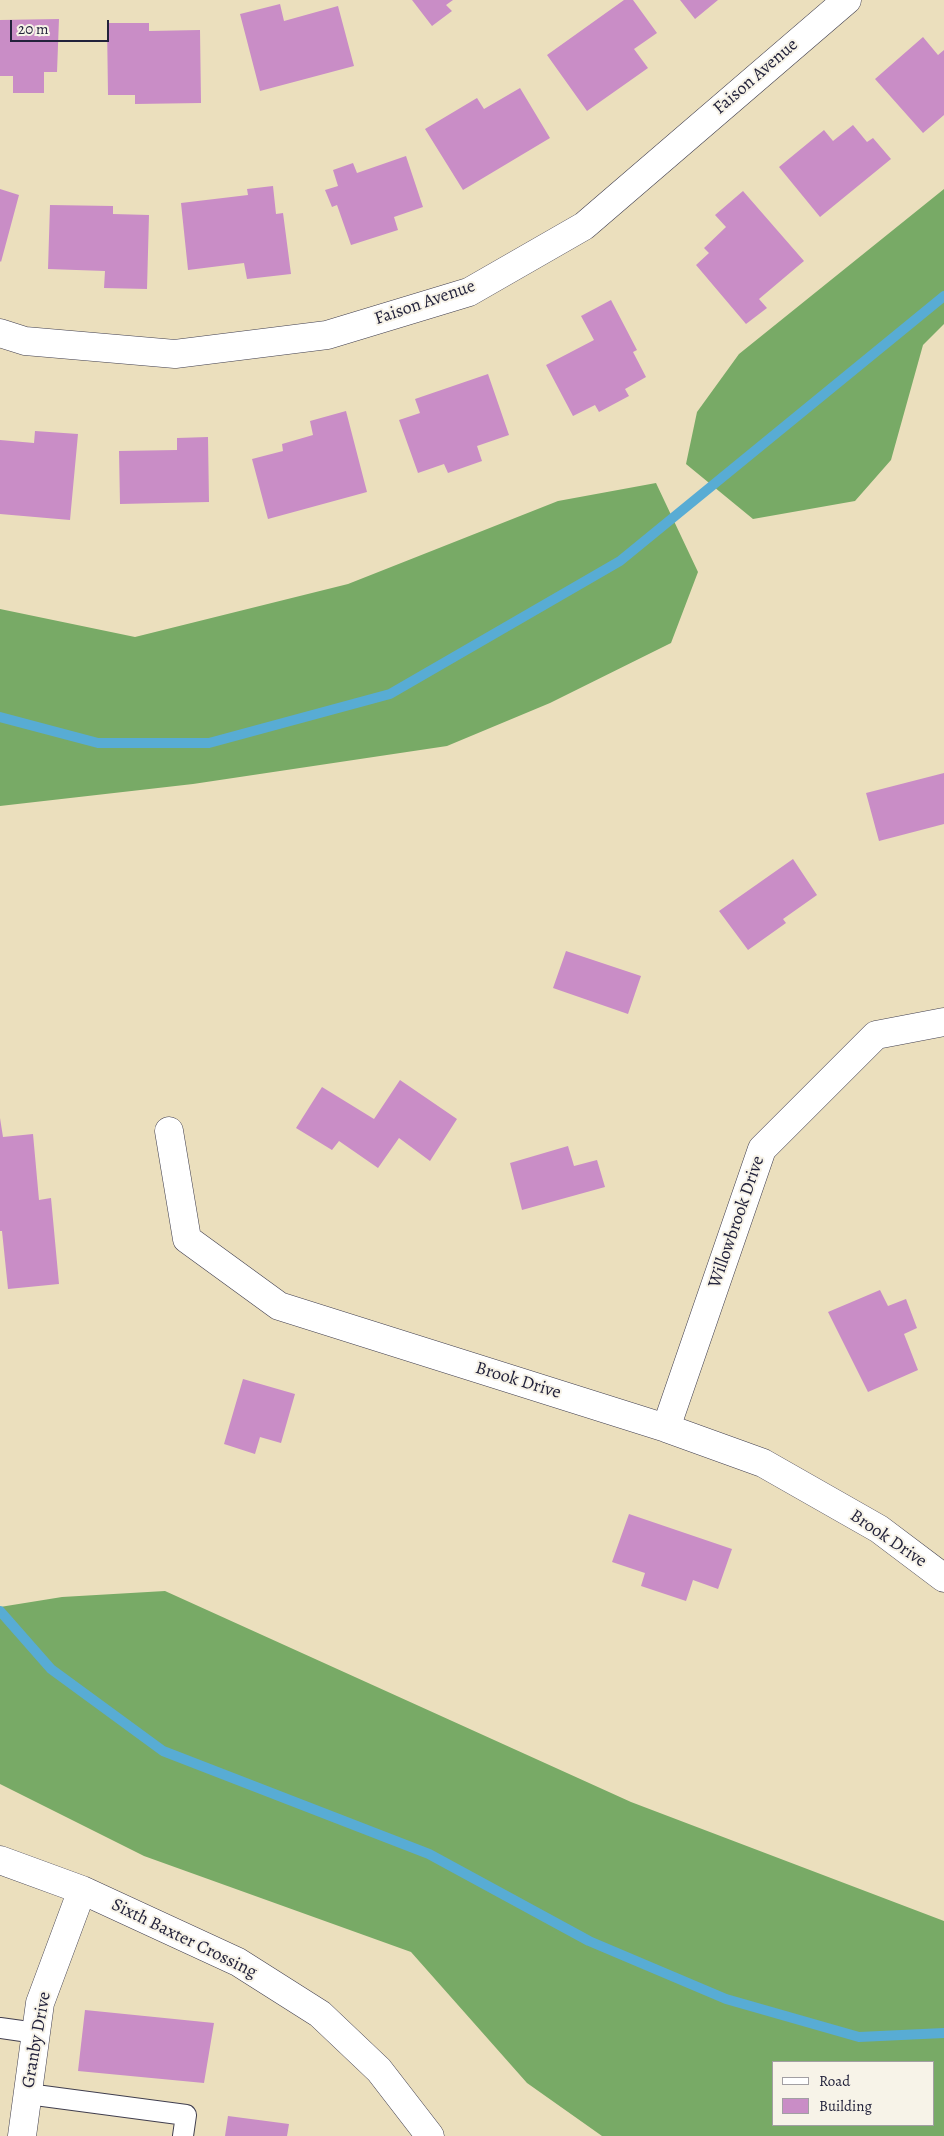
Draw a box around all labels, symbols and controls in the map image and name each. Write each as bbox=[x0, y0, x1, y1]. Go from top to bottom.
scale bar bbox=[12, 10, 111, 42]
text: 20 m bbox=[18, 19, 49, 39]
street label: Faison Avenue bbox=[709, 34, 803, 120]
street label: Faison Avenue bbox=[372, 276, 478, 330]
street label: Willowbrook Drive bbox=[704, 1153, 770, 1291]
street label: Brook Drive bbox=[473, 1358, 563, 1404]
street label: Brook Drive bbox=[845, 1505, 931, 1573]
street label: Sixth Baxter Crossing bbox=[108, 1894, 260, 1984]
street label: Granby Drive bbox=[18, 1990, 56, 2090]
legend bbox=[772, 2061, 934, 2126]
text: Road bbox=[819, 2071, 850, 2091]
text: Building bbox=[819, 2096, 872, 2116]

